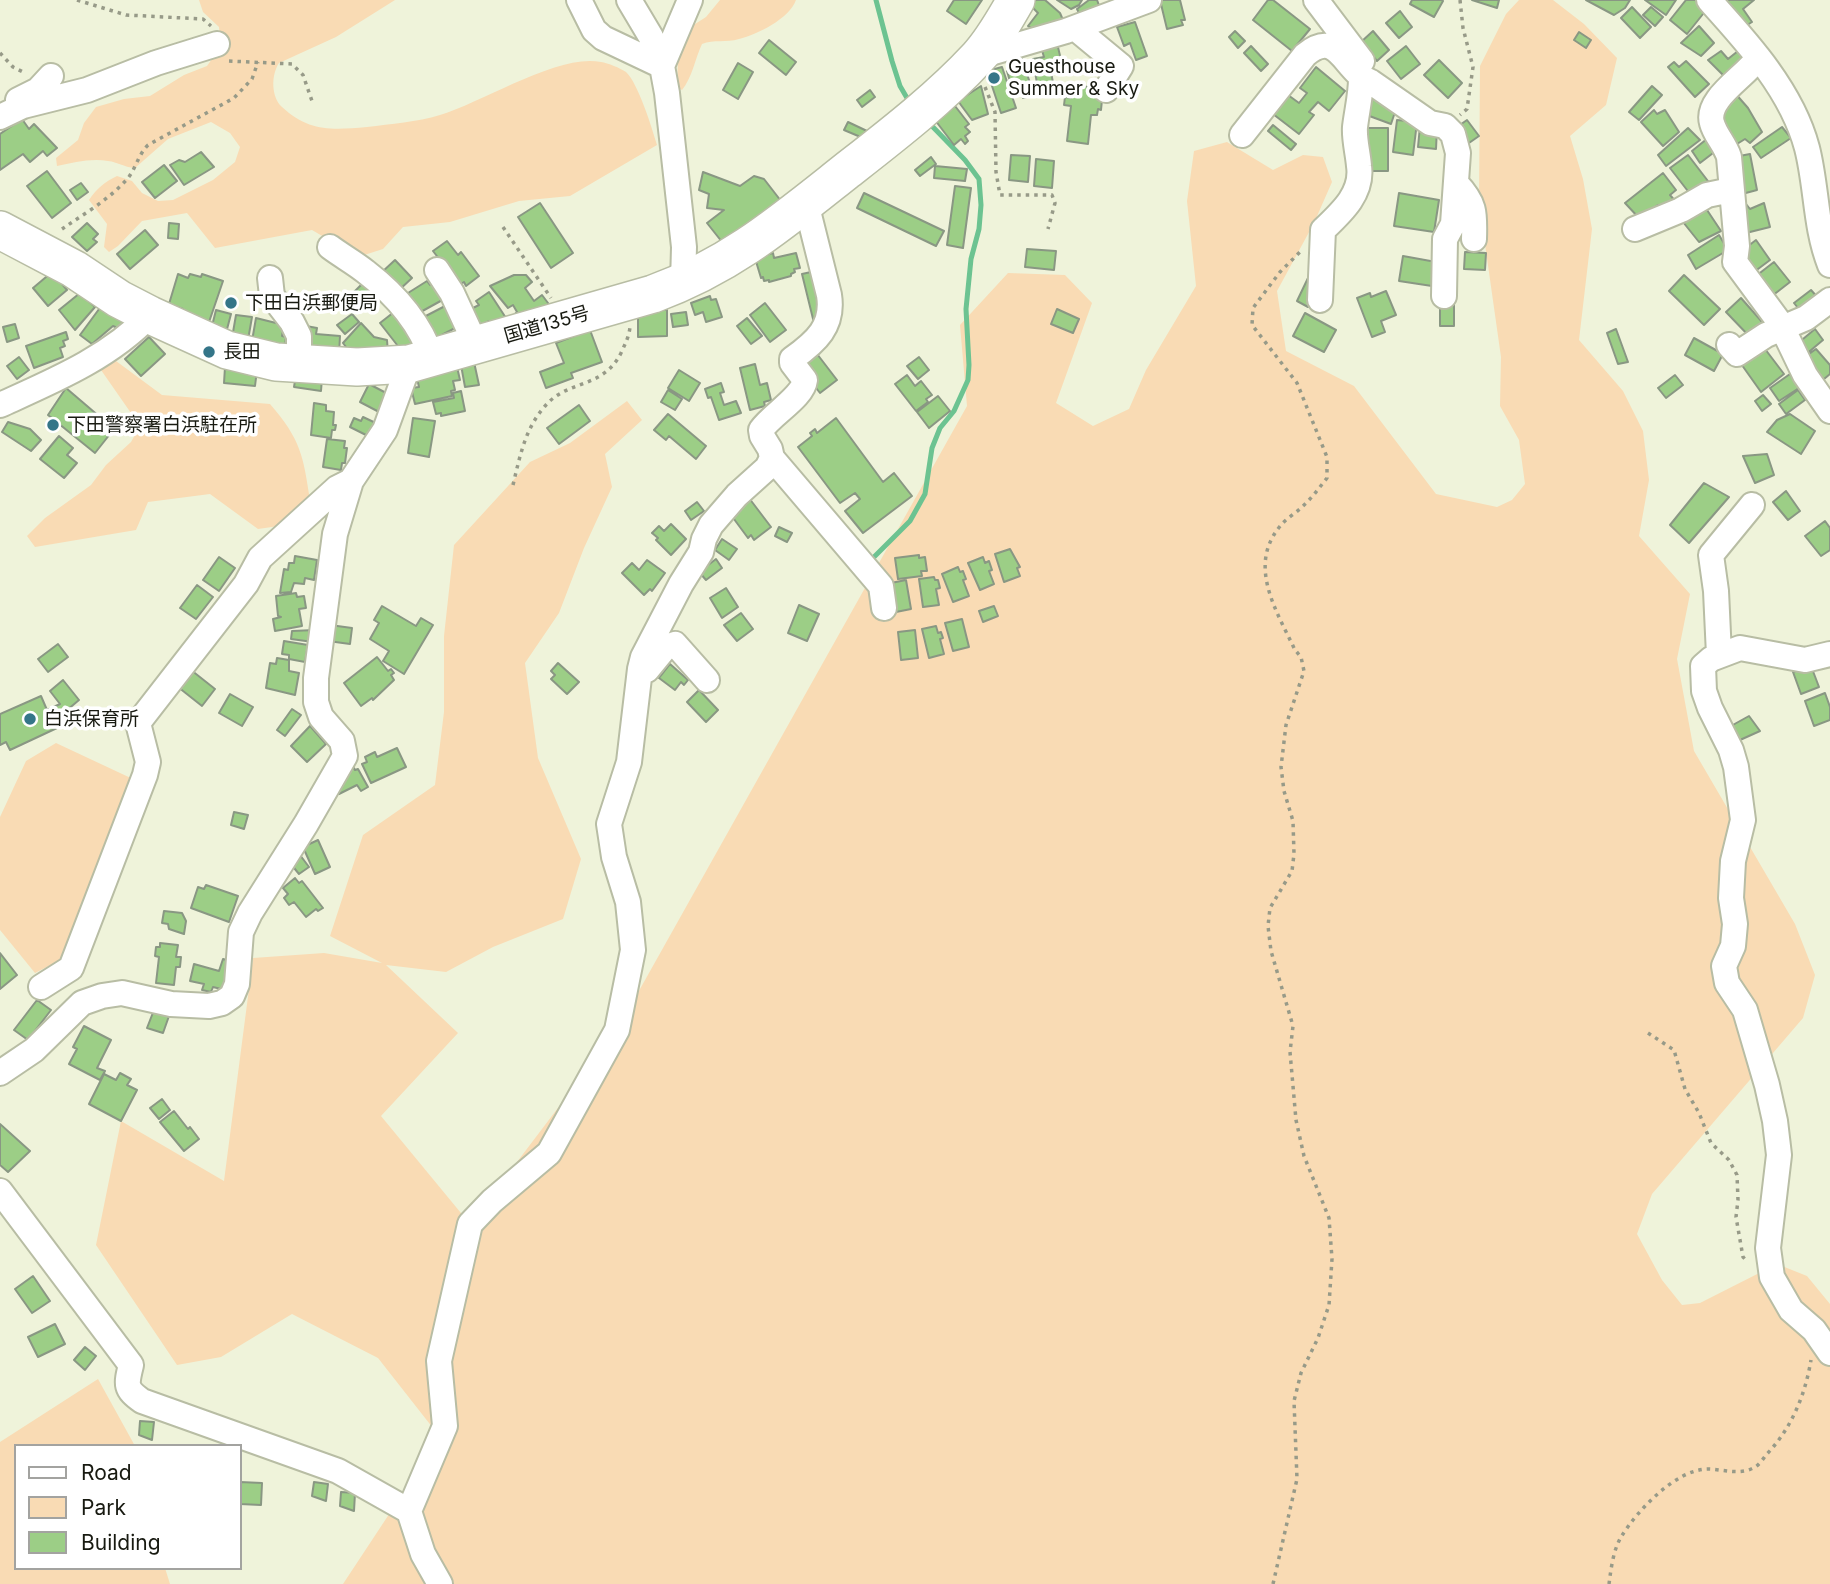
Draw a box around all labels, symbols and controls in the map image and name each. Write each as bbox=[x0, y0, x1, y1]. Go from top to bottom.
place label: Guesthouse Summer & Sky bbox=[1008, 56, 1139, 100]
marker: Guesthouse Summer & Sky bbox=[986, 70, 1002, 86]
place label: 下田白浜郵便局 bbox=[245, 292, 378, 314]
marker: 下田白浜郵便局 bbox=[223, 295, 239, 311]
street label: 国道135号 bbox=[502, 302, 592, 348]
place label: 長田 bbox=[223, 341, 261, 363]
marker: 長田 bbox=[201, 344, 217, 360]
place label: 下田警察署白浜駐在所 bbox=[67, 414, 257, 436]
marker: 下田警察署白浜駐在所 bbox=[45, 417, 61, 433]
place label: 白浜保育所 bbox=[44, 708, 139, 730]
marker: 白浜保育所 bbox=[22, 711, 38, 727]
legend bbox=[14, 1444, 242, 1570]
text: Road bbox=[81, 1460, 132, 1485]
text: Park bbox=[81, 1495, 126, 1520]
text: Building bbox=[81, 1530, 161, 1555]

